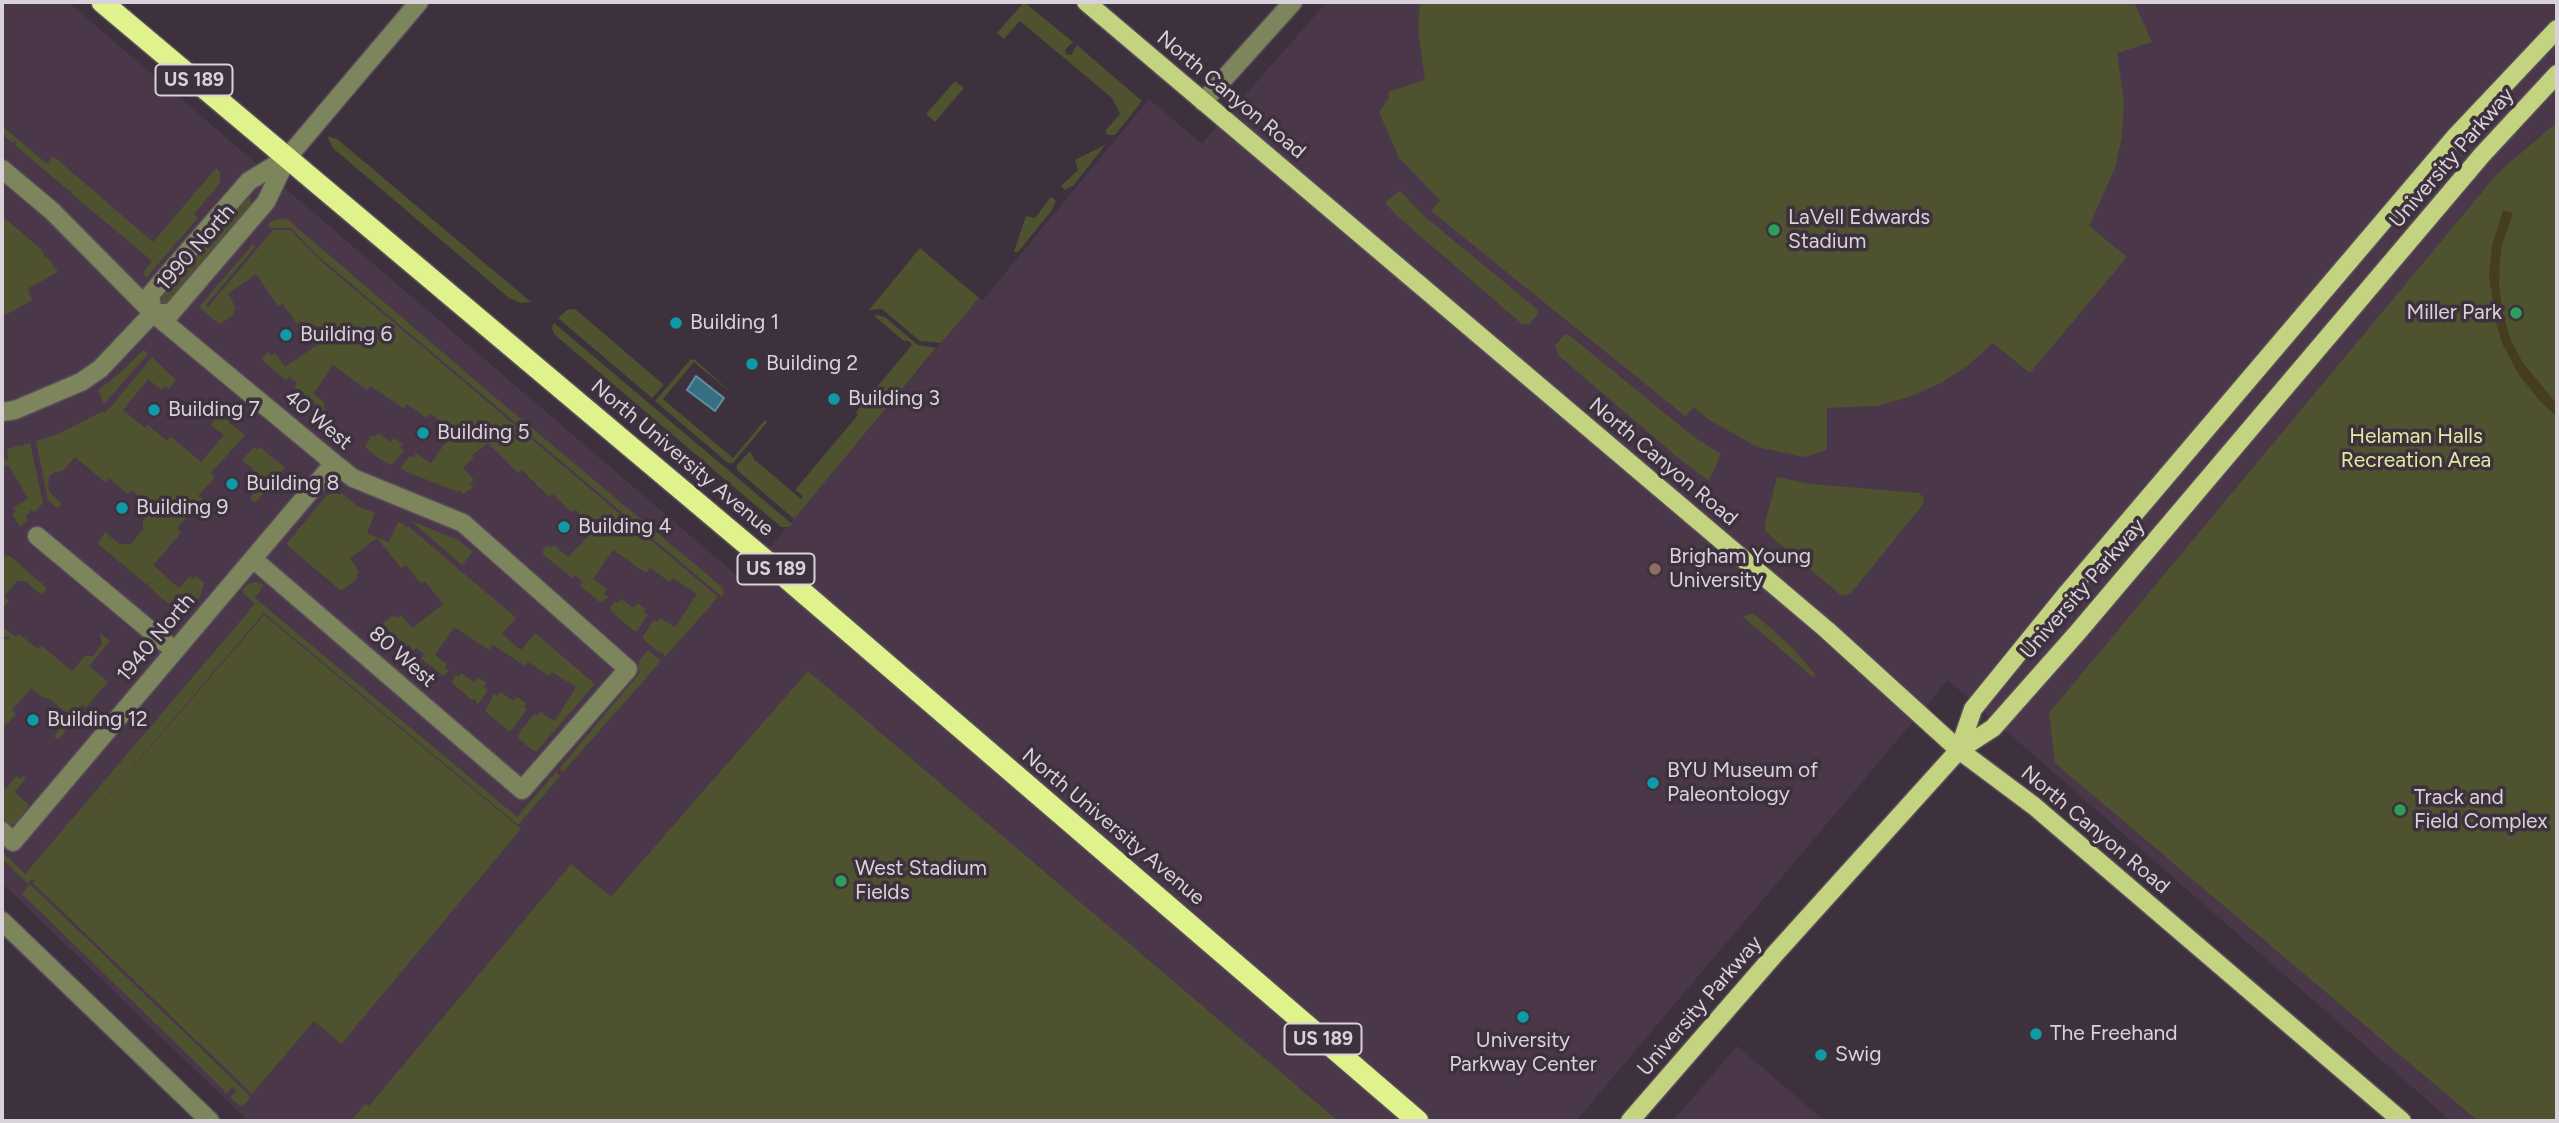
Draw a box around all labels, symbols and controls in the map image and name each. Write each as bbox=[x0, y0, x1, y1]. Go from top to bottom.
street label: North Canyon Road bbox=[1152, 26, 1310, 164]
road number: US 189 bbox=[156, 64, 232, 96]
street label: University Parkway bbox=[2384, 83, 2520, 233]
street label: 1990 North bbox=[152, 200, 240, 296]
place label: LaVell Edwards Stadium bbox=[1788, 205, 1930, 255]
marker: LaVell Edwards Stadium bbox=[1766, 222, 1782, 238]
place label: Miller Park bbox=[2406, 300, 2502, 326]
marker: Miller Park bbox=[2508, 305, 2524, 321]
place label: Building 1 bbox=[690, 310, 779, 336]
marker: Building 1 bbox=[668, 315, 684, 331]
place label: Building 6 bbox=[300, 322, 392, 348]
marker: Building 6 bbox=[278, 327, 294, 343]
place label: Building 2 bbox=[766, 351, 858, 377]
marker: Building 2 bbox=[744, 356, 760, 372]
street label: North University Avenue bbox=[585, 374, 779, 542]
street label: 40 West bbox=[279, 385, 357, 455]
place label: Building 3 bbox=[848, 386, 940, 412]
marker: Building 3 bbox=[826, 391, 842, 407]
street label: North Canyon Road bbox=[1584, 393, 1742, 531]
place label: Building 7 bbox=[168, 397, 260, 423]
marker: Building 7 bbox=[146, 402, 162, 418]
place label: Building 5 bbox=[437, 420, 530, 446]
park label: Helaman Halls Recreation Area bbox=[2341, 424, 2491, 474]
marker: Building 5 bbox=[415, 425, 431, 441]
place label: Building 8 bbox=[246, 471, 339, 497]
marker: Building 8 bbox=[224, 476, 240, 492]
place label: Building 9 bbox=[136, 495, 228, 521]
marker: Building 9 bbox=[114, 500, 130, 516]
place label: Building 4 bbox=[578, 514, 671, 540]
street label: University Parkway bbox=[2015, 514, 2151, 664]
marker: Building 4 bbox=[556, 519, 572, 535]
place label: Brigham Young University bbox=[1669, 544, 1811, 594]
road number: US 189 bbox=[738, 554, 814, 584]
marker: Brigham Young University bbox=[1647, 561, 1663, 577]
street label: 1940 North bbox=[112, 589, 200, 687]
street label: 80 West bbox=[364, 621, 440, 693]
place label: Building 12 bbox=[47, 707, 148, 733]
marker: Building 12 bbox=[25, 712, 41, 728]
street label: North University Avenue bbox=[1016, 743, 1210, 911]
place label: BYU Museum of Paleontology bbox=[1667, 758, 1818, 808]
street label: North Canyon Road bbox=[2016, 761, 2174, 899]
marker: BYU Museum of Paleontology bbox=[1645, 775, 1661, 791]
place label: Track and Field Complex bbox=[2414, 785, 2547, 835]
marker: Track and Field Complex bbox=[2392, 802, 2408, 818]
place label: West Stadium Fields bbox=[855, 856, 987, 906]
marker: West Stadium Fields bbox=[833, 873, 849, 889]
street label: University Parkway bbox=[1632, 931, 1768, 1081]
marker: University Parkway Center bbox=[1515, 1009, 1531, 1025]
place label: The Freehand bbox=[2050, 1021, 2178, 1047]
road number: US 189 bbox=[1284, 1023, 1362, 1054]
marker: The Freehand bbox=[2028, 1026, 2044, 1042]
place label: University Parkway Center bbox=[1449, 1028, 1597, 1078]
place label: Swig bbox=[1835, 1042, 1882, 1068]
marker: Swig bbox=[1813, 1047, 1829, 1063]

